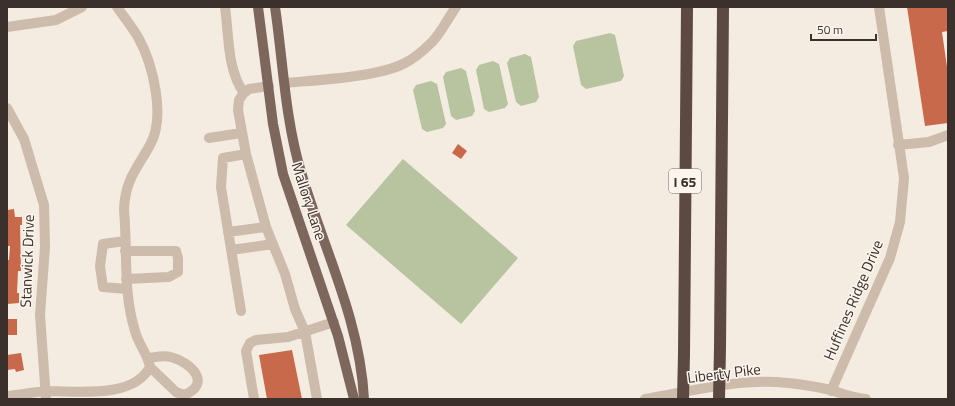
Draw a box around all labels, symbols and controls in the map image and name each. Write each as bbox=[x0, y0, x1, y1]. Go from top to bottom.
scale bar bbox=[811, 16, 876, 42]
text: 50 m bbox=[817, 20, 843, 39]
street label: Mallory Lane bbox=[286, 159, 332, 243]
road number: I 65 bbox=[669, 169, 701, 193]
street label: Stanwick Drive bbox=[14, 214, 40, 308]
street label: Huffines Ridge Drive bbox=[817, 236, 889, 364]
street label: Liberty Pike bbox=[686, 357, 762, 389]

